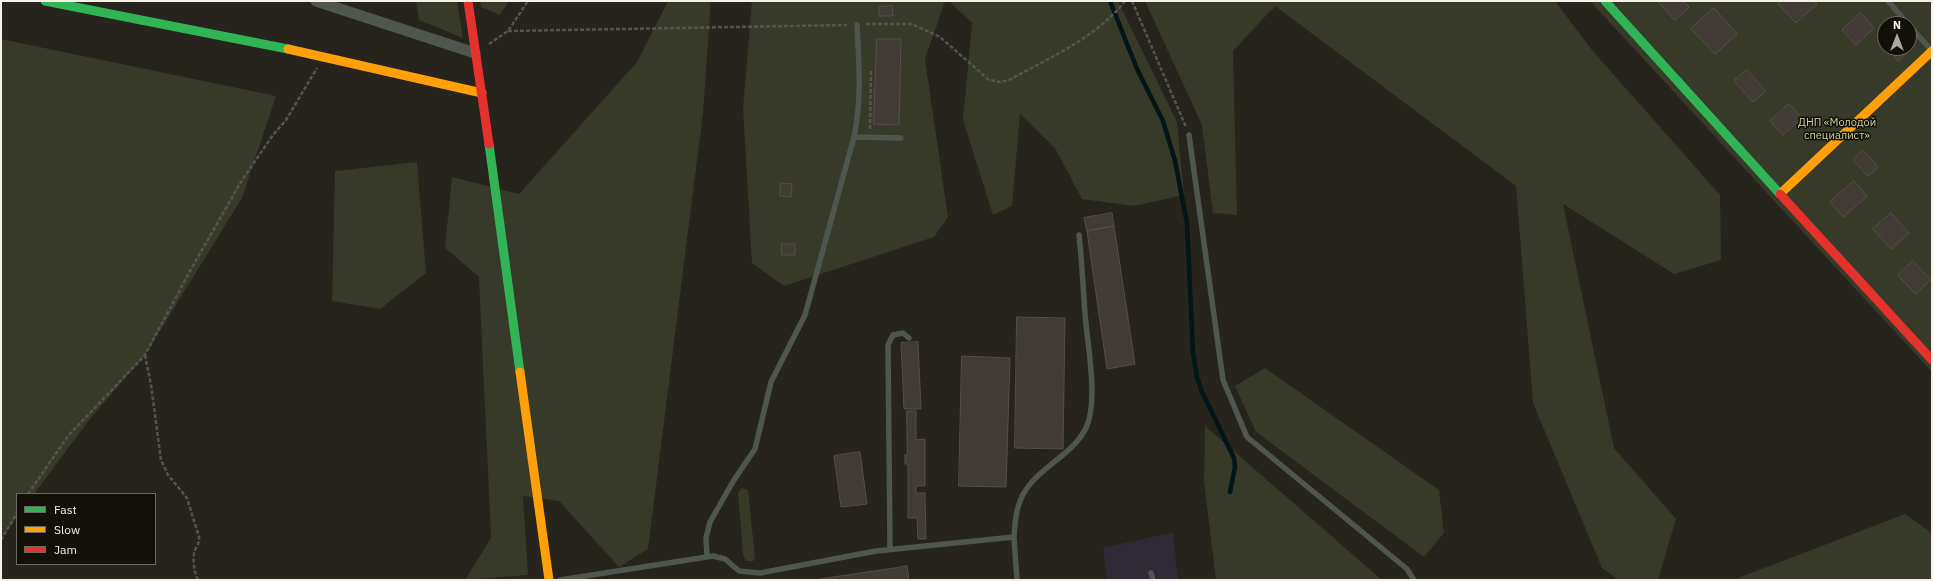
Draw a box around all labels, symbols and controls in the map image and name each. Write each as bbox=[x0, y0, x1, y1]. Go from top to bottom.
north arrow bbox=[1877, 16, 1917, 56]
text: N bbox=[1893, 18, 1901, 32]
park label: ДНП «Молодой специалист» bbox=[1798, 116, 1876, 142]
legend bbox=[16, 493, 156, 565]
text: Fast bbox=[54, 502, 77, 517]
text: Slow bbox=[54, 522, 80, 537]
text: Jam bbox=[54, 542, 77, 557]

